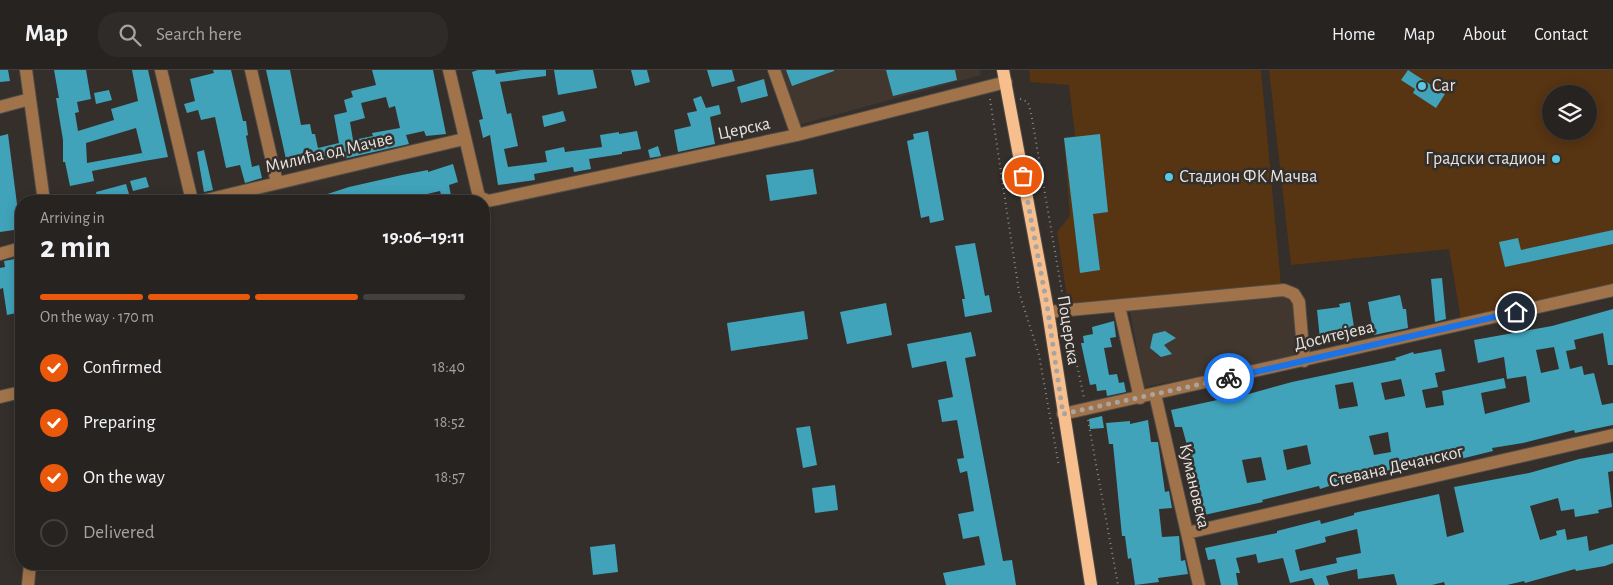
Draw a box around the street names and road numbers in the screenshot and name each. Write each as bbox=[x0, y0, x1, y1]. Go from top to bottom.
street label: Церска bbox=[716, 115, 772, 143]
street label: Милића од Мачве bbox=[263, 130, 395, 176]
street label: Поцерска bbox=[1054, 294, 1082, 366]
street label: Доситејева bbox=[1292, 318, 1376, 354]
street label: Кумановска bbox=[1175, 442, 1213, 530]
street label: Стевана Дечанског bbox=[1327, 443, 1466, 491]

